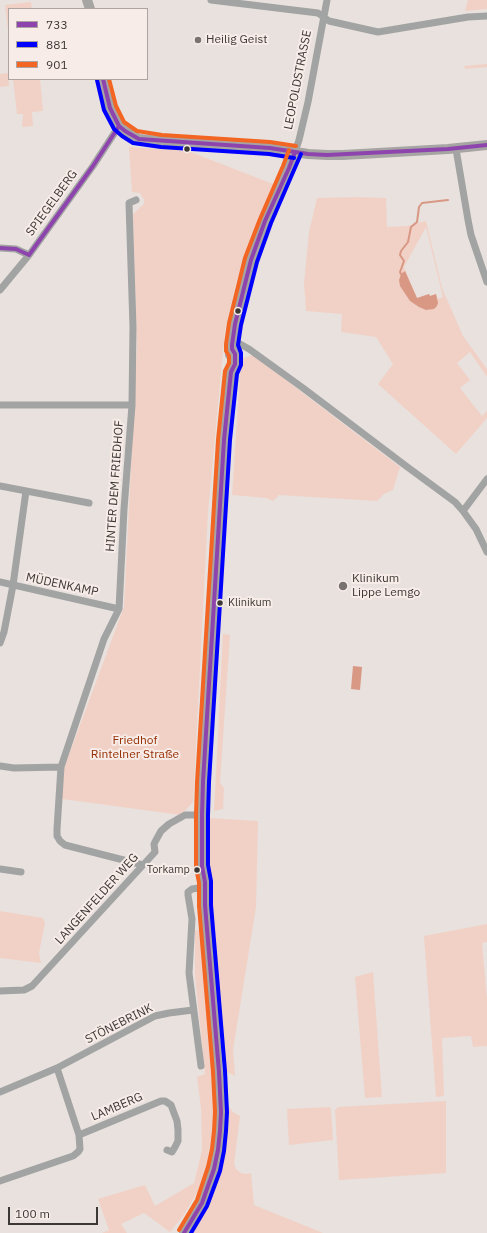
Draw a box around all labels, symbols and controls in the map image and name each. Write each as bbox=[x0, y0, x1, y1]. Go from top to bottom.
legend bbox=[8, 8, 148, 80]
text: 733 bbox=[46, 17, 68, 32]
street label: LEOPOLDSTRASSE bbox=[281, 29, 315, 131]
place label: Heilig Geist bbox=[206, 33, 267, 47]
marker: Heilig Geist bbox=[193, 35, 203, 45]
text: 881 bbox=[46, 37, 68, 52]
text: 901 bbox=[46, 57, 68, 72]
unlabelled marker bbox=[182, 144, 192, 154]
street label: SPIEGELBERG bbox=[23, 167, 81, 239]
unlabelled marker bbox=[233, 306, 243, 316]
street label: HINTER DEM FRIEDHOF bbox=[103, 420, 127, 552]
street label: MÜDENKAMP bbox=[24, 570, 100, 600]
place label: Klinikum Lippe Lemgo bbox=[352, 572, 420, 600]
marker: Klinikum Lippe Lemgo bbox=[337, 580, 349, 592]
place label: Klinikum bbox=[228, 596, 271, 610]
marker: Klinikum bbox=[215, 598, 225, 608]
park label: Friedhof Rintelner Straße bbox=[91, 734, 179, 762]
street label: LANGENFELDER WEG bbox=[52, 851, 142, 947]
place label: Torkamp bbox=[147, 863, 190, 877]
marker: Torkamp bbox=[192, 865, 202, 875]
street label: STÖNEBRINK bbox=[83, 1001, 155, 1047]
street label: LAMBERG bbox=[89, 1090, 145, 1124]
scale bar bbox=[10, 1199, 100, 1225]
text: 100 m bbox=[15, 1206, 50, 1221]

